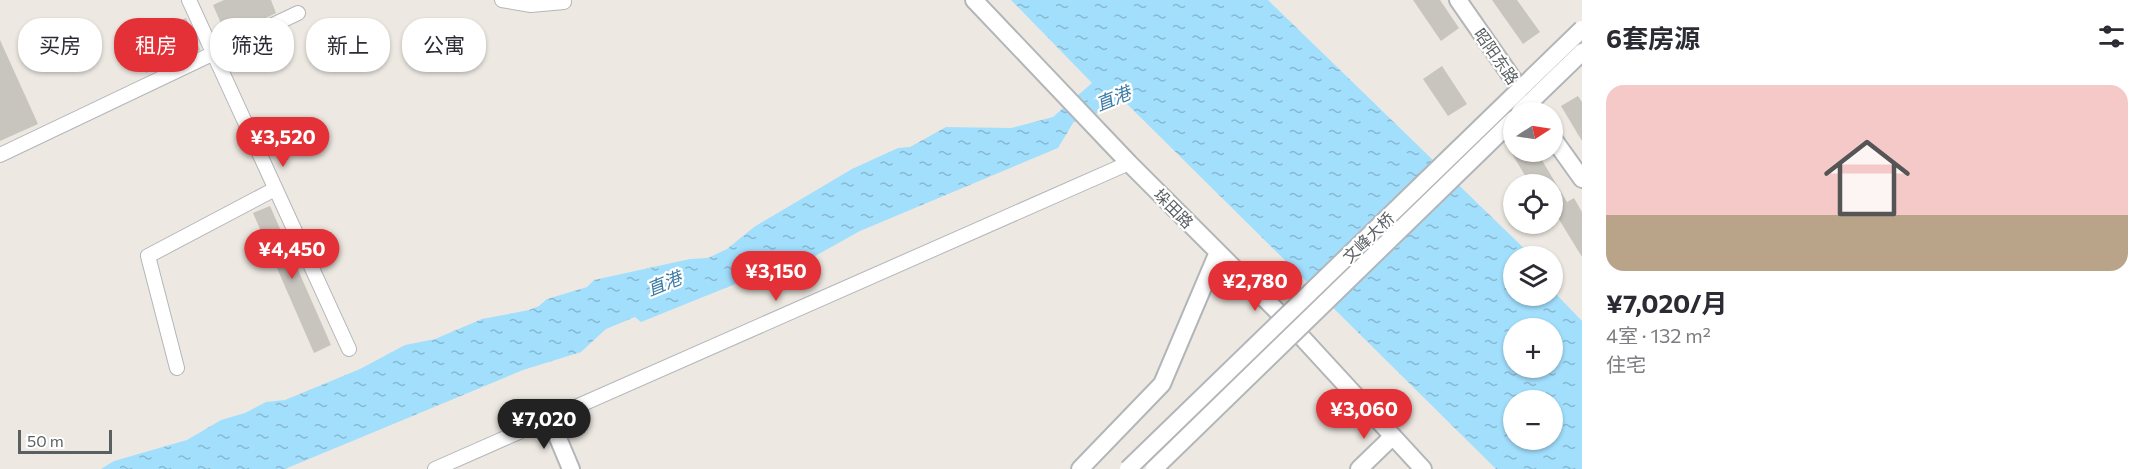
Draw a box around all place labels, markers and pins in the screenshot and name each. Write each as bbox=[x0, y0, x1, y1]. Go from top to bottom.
pin: ¥3,520 bbox=[234, 117, 332, 168]
pin: ¥4,450 bbox=[243, 229, 341, 280]
pin: ¥3,150 bbox=[727, 251, 825, 302]
pin: ¥2,780 bbox=[1206, 261, 1304, 312]
pin: ¥3,060 bbox=[1315, 389, 1413, 440]
pin: ¥7,020 bbox=[495, 399, 593, 450]

